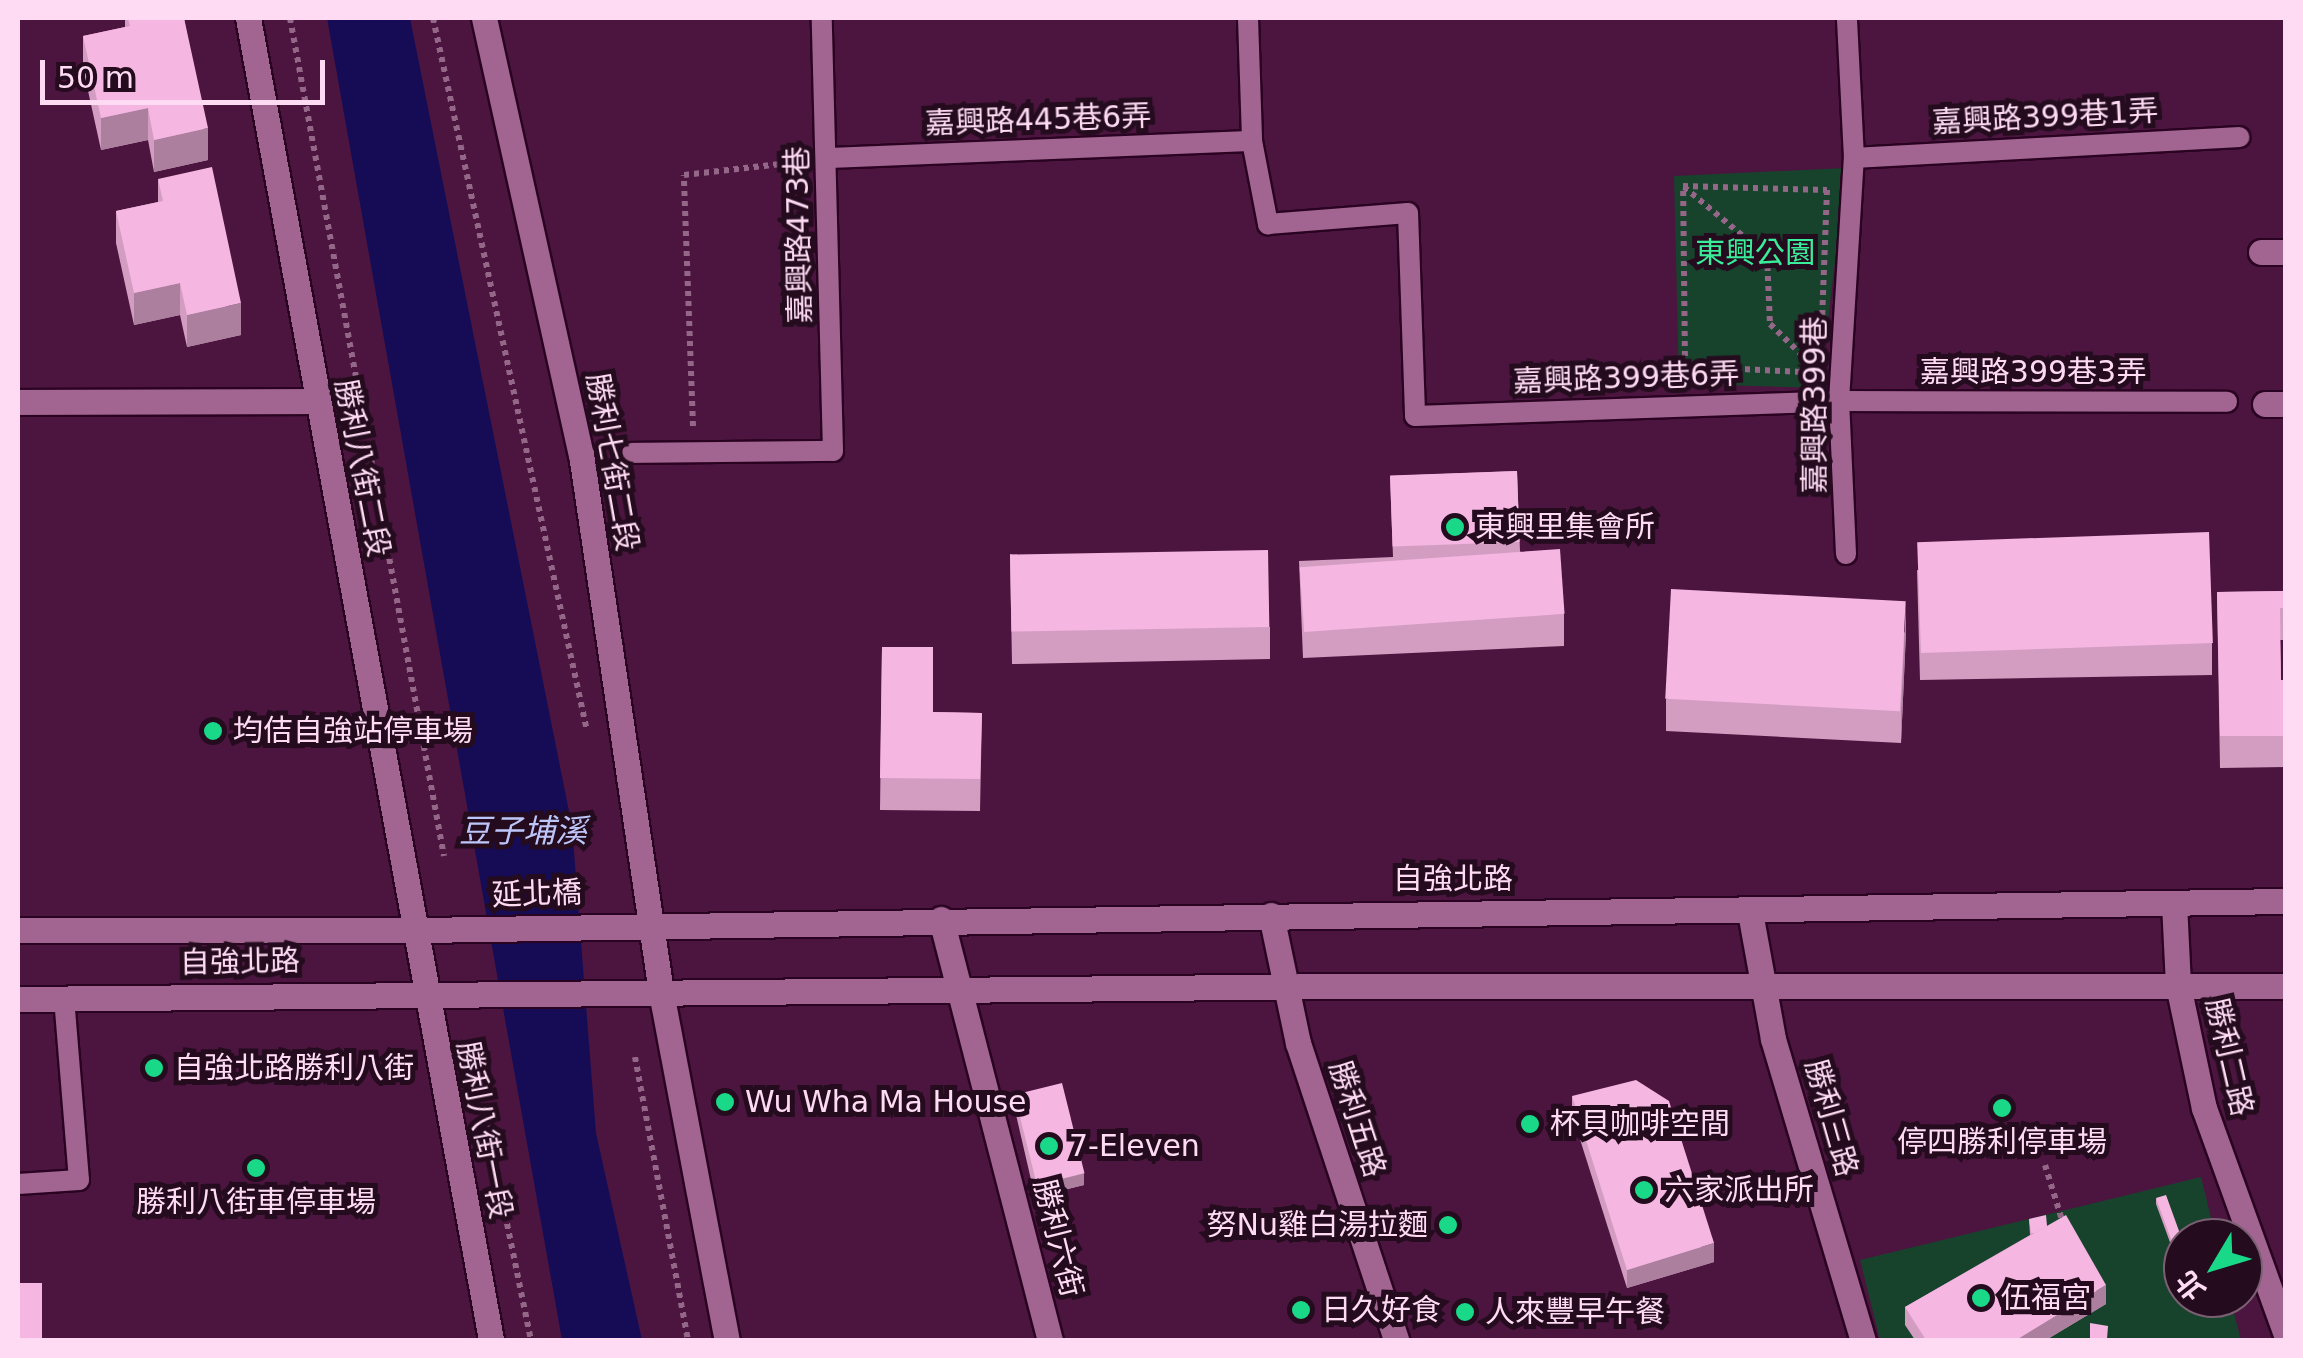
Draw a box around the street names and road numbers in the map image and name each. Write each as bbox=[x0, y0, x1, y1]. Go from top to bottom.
street label: 嘉興路399巷1弄 bbox=[1931, 93, 2159, 141]
street label: 嘉興路445巷6弄 bbox=[924, 98, 1152, 142]
street label: 嘉興路473巷 bbox=[779, 146, 819, 324]
street label: 嘉興路399巷 bbox=[1797, 316, 1833, 494]
street label: 嘉興路399巷3弄 bbox=[1920, 354, 2146, 390]
street label: 嘉興路399巷6弄 bbox=[1512, 356, 1740, 400]
street label: 勝利七街二段 bbox=[579, 370, 645, 554]
street label: 勝利八街二段 bbox=[327, 376, 397, 560]
street label: 自強北路 bbox=[1393, 861, 1513, 897]
street label: 延北橋 bbox=[491, 874, 583, 914]
street label: 自強北路 bbox=[180, 943, 300, 981]
street label: 勝利二路 bbox=[2198, 994, 2260, 1120]
street label: 勝利八街一段 bbox=[449, 1038, 519, 1222]
street label: 勝利三路 bbox=[1797, 1055, 1865, 1181]
street label: 勝利五路 bbox=[1321, 1056, 1393, 1182]
street label: 勝利六街 bbox=[1026, 1175, 1090, 1301]

